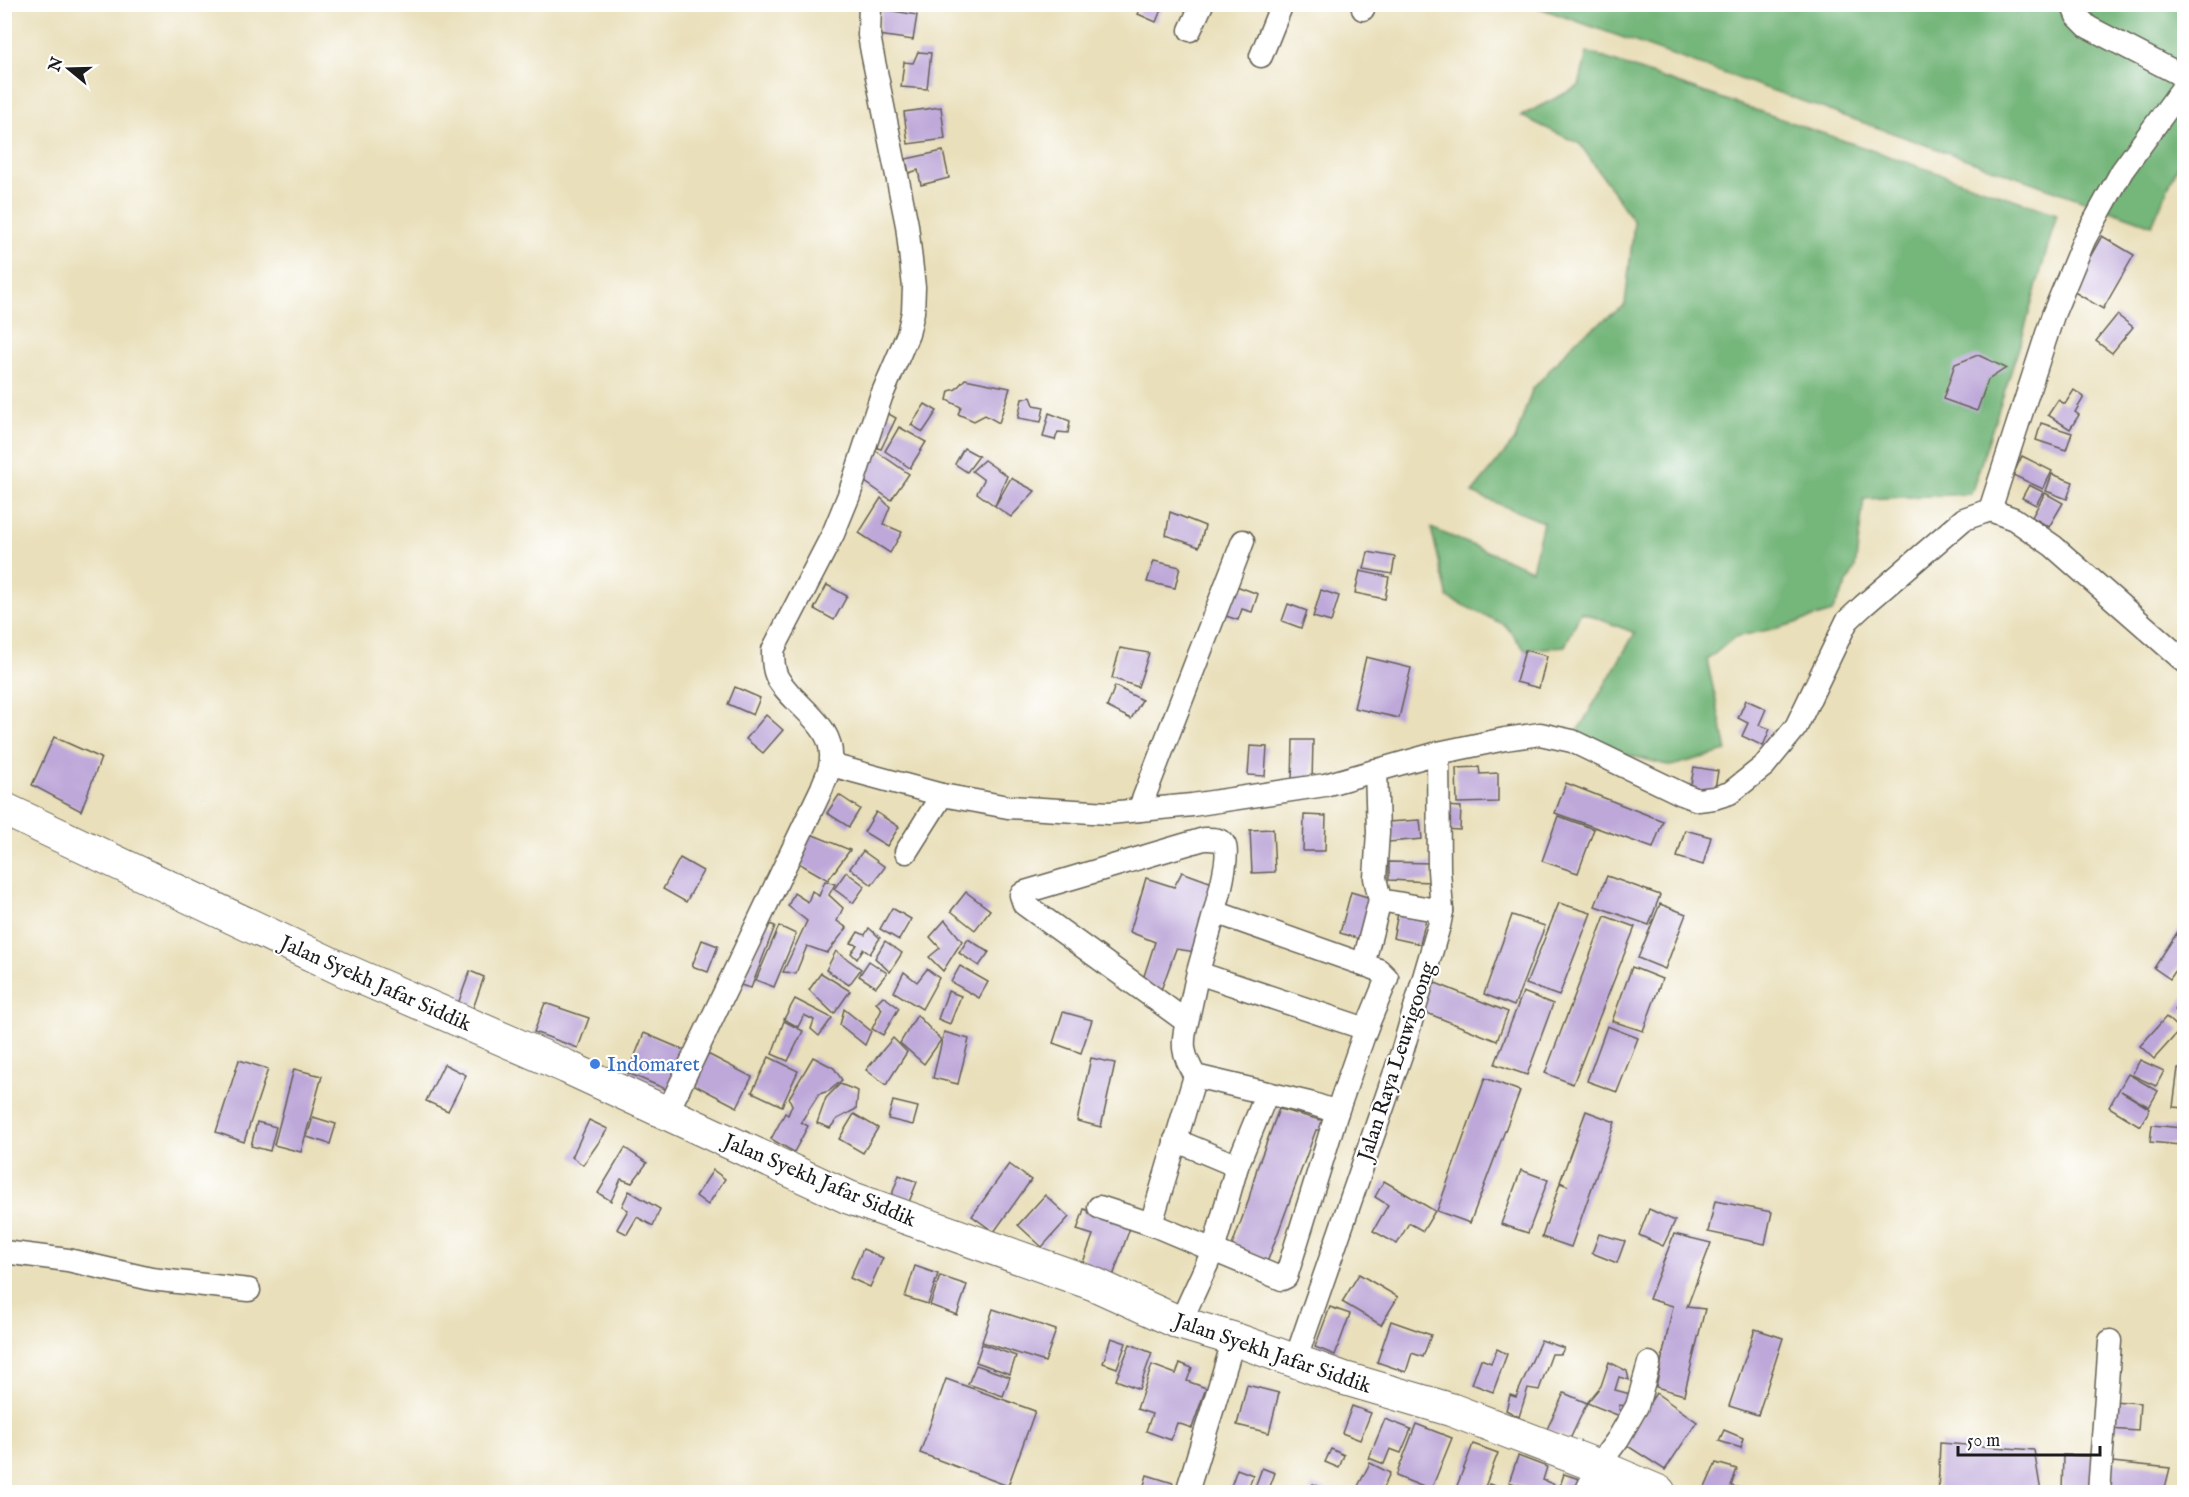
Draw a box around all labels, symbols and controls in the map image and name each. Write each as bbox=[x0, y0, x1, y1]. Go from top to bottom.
north arrow bbox=[39, 39, 99, 99]
text: N bbox=[45, 55, 68, 76]
street label: Jalan Syekh Jafar Siddik bbox=[274, 929, 476, 1039]
street label: Jalan Raya Leuwigoong bbox=[1352, 958, 1443, 1166]
place label: Indomaret bbox=[607, 1052, 700, 1079]
marker: Indomaret bbox=[588, 1057, 602, 1071]
street label: Jalan Syekh Jafar Siddik bbox=[717, 1128, 920, 1234]
street label: Jalan Syekh Jafar Siddik bbox=[1169, 1307, 1375, 1401]
scale bar bbox=[1958, 1419, 2100, 1457]
text: 50 m bbox=[1967, 1430, 2000, 1453]

